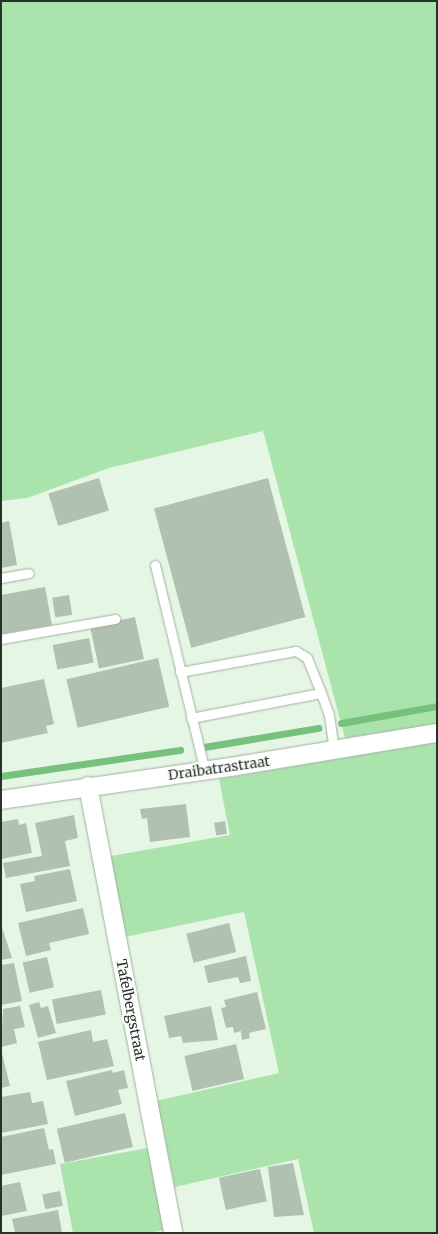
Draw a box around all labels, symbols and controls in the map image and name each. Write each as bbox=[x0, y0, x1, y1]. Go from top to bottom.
street label: Draibatrastraat bbox=[167, 753, 271, 783]
street label: Tafelbergstraat bbox=[113, 958, 149, 1062]

